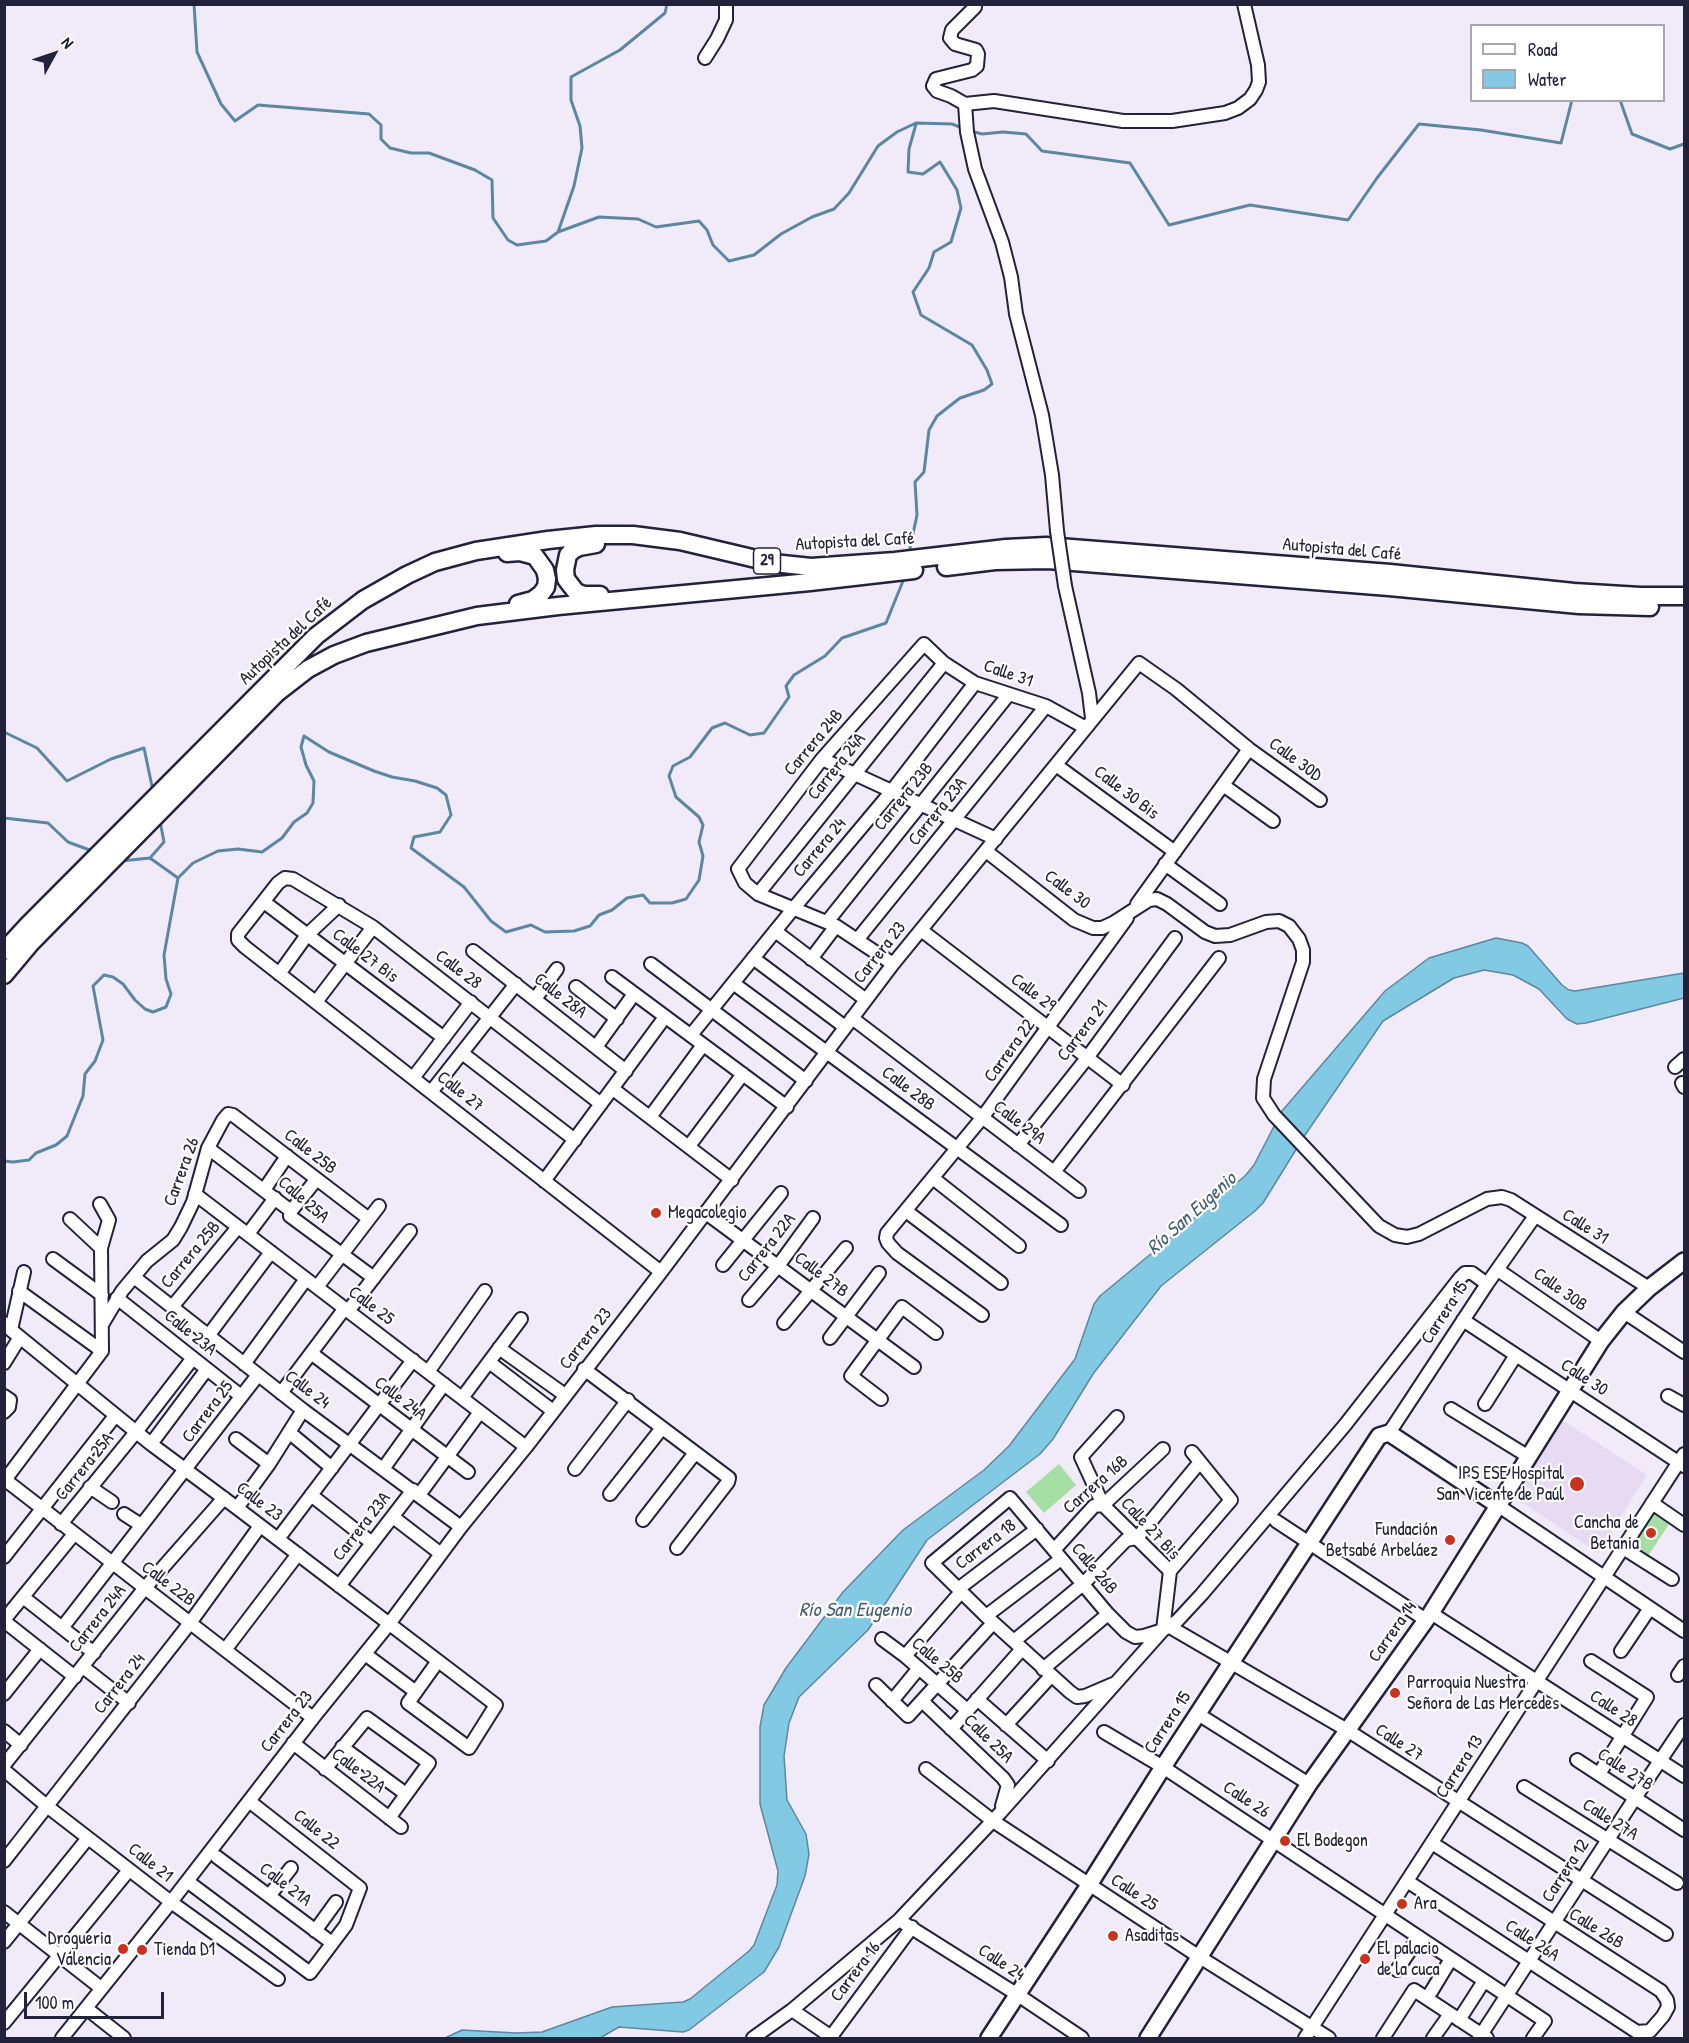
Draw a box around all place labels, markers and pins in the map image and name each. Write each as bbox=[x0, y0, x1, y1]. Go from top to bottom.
place label: Megacolegio bbox=[668, 1202, 746, 1224]
marker: Megacolegio bbox=[649, 1206, 663, 1220]
place label: IPS ESE Hospital San Vicente de Paúl bbox=[1436, 1463, 1564, 1506]
marker: IPS ESE Hospital San Vicente de Paúl bbox=[1568, 1475, 1586, 1493]
place label: Cancha de Betania bbox=[1574, 1512, 1639, 1555]
place label: Fundación Betsabé Arbeláez bbox=[1326, 1519, 1438, 1562]
marker: Cancha de Betania bbox=[1644, 1526, 1658, 1540]
marker: Fundación Betsabé Arbeláez bbox=[1443, 1533, 1457, 1547]
place label: Parroquia Nuestra Señora de Las Mercedes bbox=[1407, 1672, 1559, 1714]
marker: Parroquia Nuestra Señora de Las Mercedes bbox=[1388, 1686, 1402, 1700]
place label: El Bodegon bbox=[1297, 1830, 1368, 1852]
marker: El Bodegon bbox=[1278, 1834, 1292, 1848]
place label: Ara bbox=[1414, 1893, 1437, 1915]
marker: Ara bbox=[1395, 1897, 1409, 1911]
place label: Asaditas bbox=[1125, 1925, 1179, 1947]
place label: Drogueria Valencia bbox=[48, 1928, 111, 1970]
marker: Asaditas bbox=[1106, 1929, 1120, 1943]
place label: El palacio de la cuca bbox=[1377, 1938, 1440, 1980]
place label: Tienda D1 bbox=[154, 1939, 215, 1961]
marker: Drogueria Valencia bbox=[116, 1942, 130, 1956]
marker: Tienda D1 bbox=[135, 1943, 149, 1957]
marker: El palacio de la cuca bbox=[1358, 1952, 1372, 1966]

